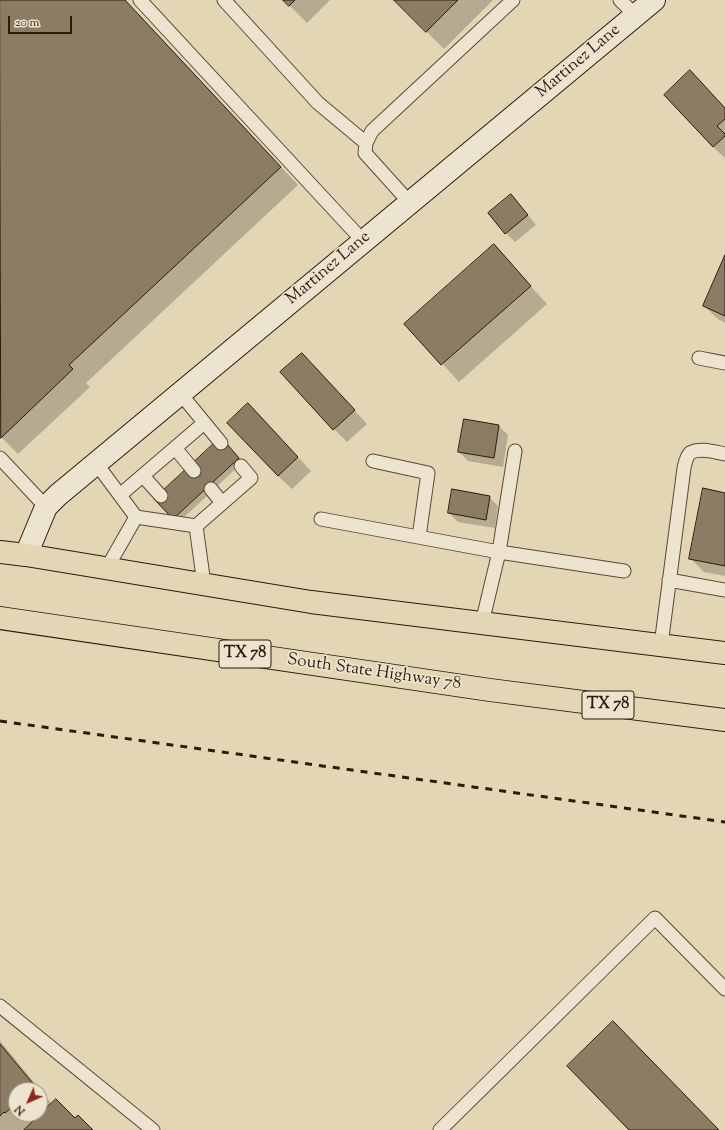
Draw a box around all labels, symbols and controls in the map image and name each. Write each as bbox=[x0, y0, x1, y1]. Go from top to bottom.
scale bar bbox=[10, 8, 74, 34]
text: 20 m bbox=[15, 14, 39, 32]
street label: Martinez Lane bbox=[533, 21, 625, 103]
street label: Martinez Lane bbox=[283, 228, 375, 310]
road number: TX 78 bbox=[219, 640, 271, 668]
street label: South State Highway 78 bbox=[286, 651, 462, 695]
road number: TX 78 bbox=[582, 691, 634, 719]
north arrow bbox=[8, 1082, 48, 1122]
text: N bbox=[11, 1101, 29, 1119]

